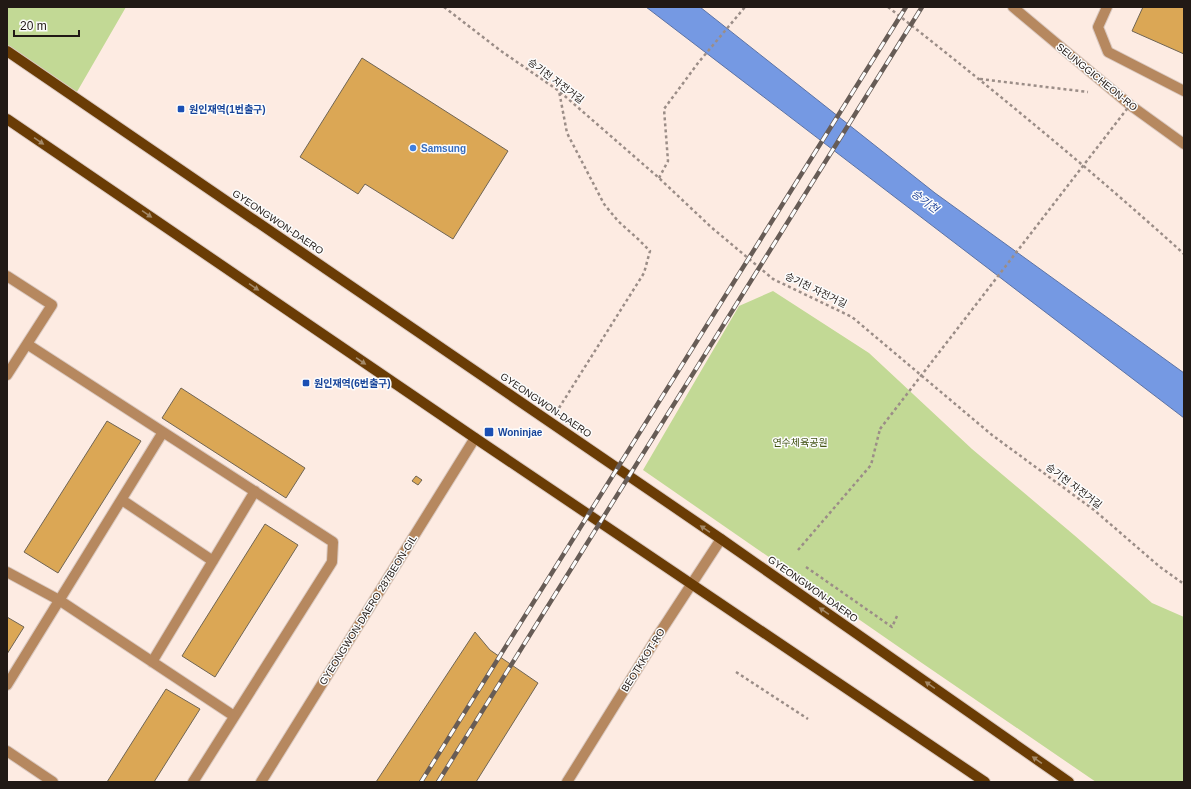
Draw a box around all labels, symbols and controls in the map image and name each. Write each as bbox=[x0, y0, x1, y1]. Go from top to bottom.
scale bar bbox=[14, 12, 79, 38]
text: 20 m bbox=[20, 19, 47, 33]
street label: SEUNGGICHEON-RO bbox=[1054, 41, 1140, 113]
street label: 승기천 자전거길 bbox=[526, 56, 586, 106]
marker: 원인재역(1번출구) bbox=[176, 104, 186, 114]
place label: 원인재역(1번출구) bbox=[189, 104, 266, 115]
one-way arrow bbox=[33, 137, 45, 144]
marker: Samsung bbox=[408, 143, 418, 153]
place label: Samsung bbox=[421, 143, 466, 154]
street label: GYEONGWON-DAERO bbox=[230, 187, 326, 257]
water label: 승기천 bbox=[909, 187, 942, 216]
one-way arrow bbox=[141, 210, 152, 218]
street label: 승기천 자전거길 bbox=[783, 270, 849, 310]
one-way arrow bbox=[249, 283, 259, 291]
one-way arrow bbox=[356, 357, 366, 365]
street label: GYEONGWON-DAERO bbox=[498, 370, 594, 440]
marker: 원인재역(6번출구) bbox=[301, 378, 311, 388]
place label: 원인재역(6번출구) bbox=[314, 378, 391, 389]
marker: Woninjae bbox=[483, 426, 495, 438]
place label: Woninjae bbox=[498, 427, 543, 438]
park label: 연수체육공원 bbox=[772, 437, 828, 448]
street label: 승기천 자전거길 bbox=[1044, 461, 1104, 511]
one-way arrow bbox=[700, 525, 711, 532]
street label: GYEONGWON-DAERO 287BEON-GIL bbox=[317, 533, 419, 687]
street label: GYEONGWON-DAERO bbox=[766, 554, 860, 624]
one-way arrow bbox=[818, 607, 829, 615]
street label: BEOTKKOT-RO bbox=[619, 626, 667, 694]
one-way arrow bbox=[925, 681, 935, 689]
one-way arrow bbox=[1032, 756, 1042, 764]

